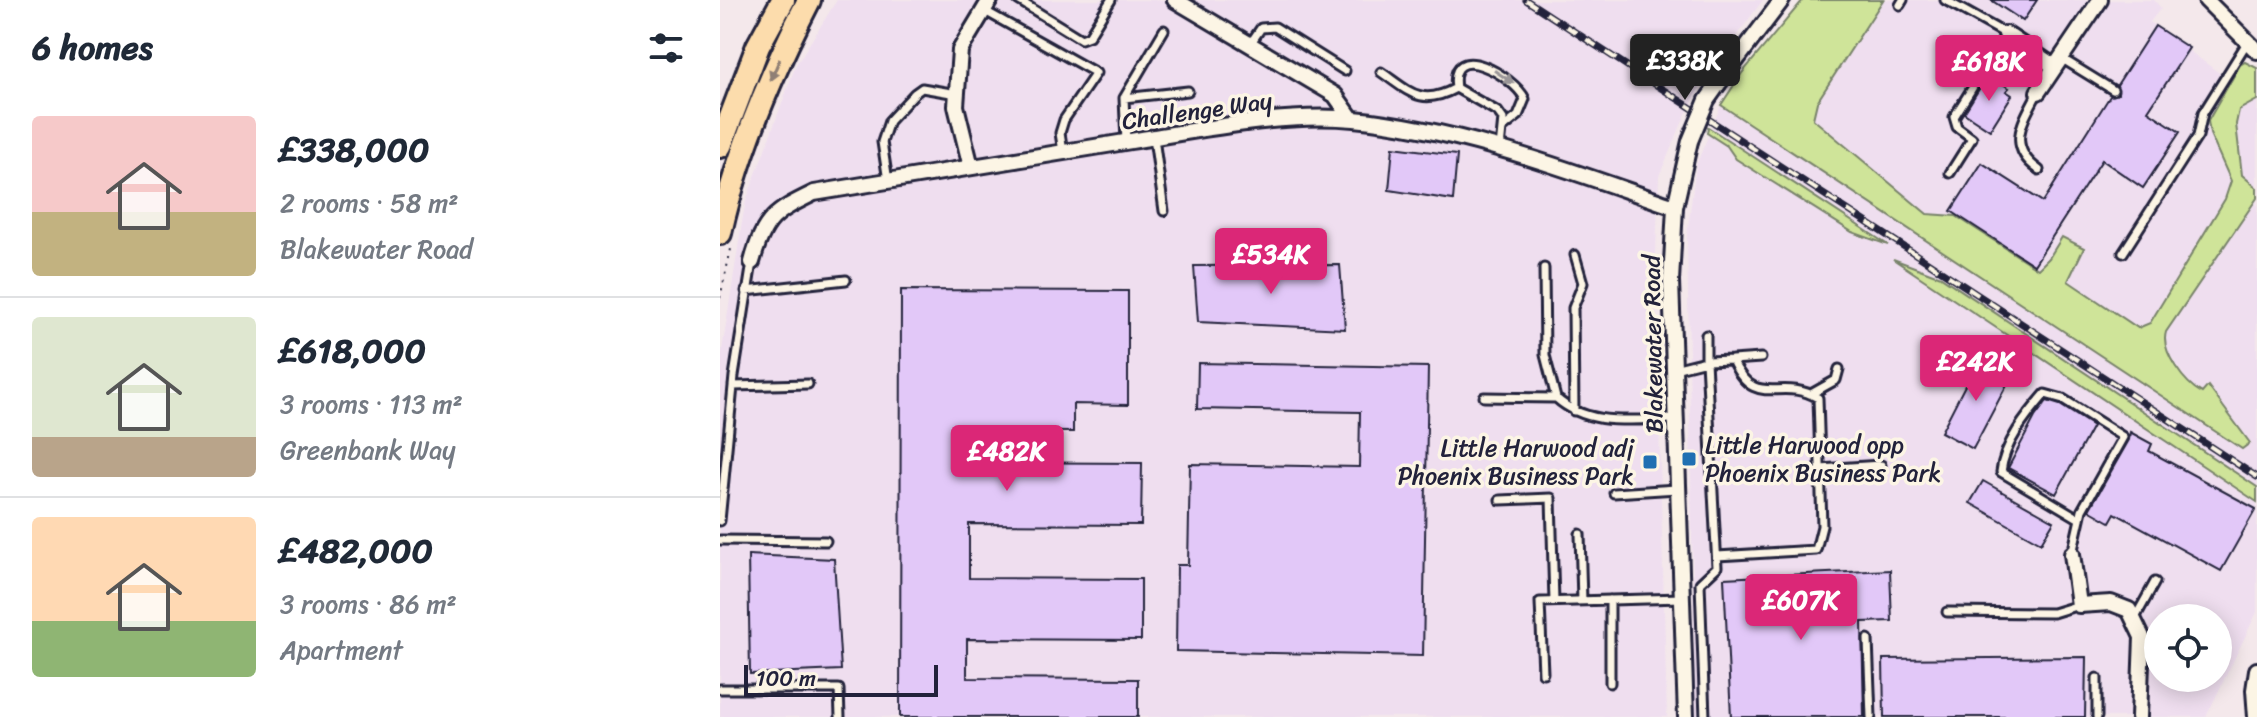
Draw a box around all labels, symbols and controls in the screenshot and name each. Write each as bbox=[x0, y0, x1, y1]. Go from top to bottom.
text: 6 homes bbox=[32, 18, 153, 78]
icon: filters bbox=[644, 26, 688, 70]
pin: £338K bbox=[1629, 34, 1741, 102]
pin: £618K bbox=[1933, 35, 2045, 103]
text: £338K bbox=[1648, 37, 1722, 83]
text: £618K bbox=[1953, 38, 2025, 84]
one-way arrow bbox=[768, 58, 781, 82]
one-way arrow bbox=[1493, 69, 1514, 84]
street label: Challenge Way bbox=[1119, 80, 1276, 142]
text: £338,000 bbox=[280, 120, 429, 180]
icon: home bbox=[96, 148, 192, 244]
text: 2 rooms · 58 m² bbox=[280, 180, 458, 226]
text: Blakewater Road bbox=[280, 226, 473, 272]
pin: £534K bbox=[1215, 228, 1327, 296]
text: £534K bbox=[1233, 231, 1309, 277]
street label: Blakewater Road bbox=[1630, 253, 1676, 433]
text: £618,000 bbox=[280, 321, 426, 381]
pin: £242K bbox=[1920, 335, 2032, 403]
text: £242K bbox=[1938, 338, 2014, 384]
icon: home bbox=[96, 349, 192, 445]
text: 3 rooms · 113 m² bbox=[280, 381, 463, 427]
place label: Little Harwood opp Phoenix Business Park bbox=[1705, 424, 1941, 494]
pin: £482K bbox=[951, 425, 1063, 493]
text: Greenbank Way bbox=[280, 427, 456, 473]
place label: Little Harwood adj Phoenix Business Park bbox=[1398, 427, 1635, 497]
text: £482K bbox=[969, 428, 1045, 474]
marker: Little Harwood opp Phoenix Business Park bbox=[1680, 450, 1698, 468]
marker: Little Harwood adj Phoenix Business Park bbox=[1641, 453, 1659, 471]
text: £482,000 bbox=[280, 521, 433, 581]
icon: home bbox=[96, 549, 192, 645]
pin: £607K bbox=[1745, 574, 1857, 642]
text: £607K bbox=[1763, 577, 1839, 623]
text: 3 rooms · 86 m² bbox=[280, 581, 457, 627]
map controls bbox=[2144, 604, 2232, 692]
button: locate bbox=[2144, 604, 2232, 692]
text: Apartment bbox=[280, 627, 403, 673]
text: 100 m bbox=[756, 659, 816, 698]
scale bar bbox=[744, 661, 938, 697]

